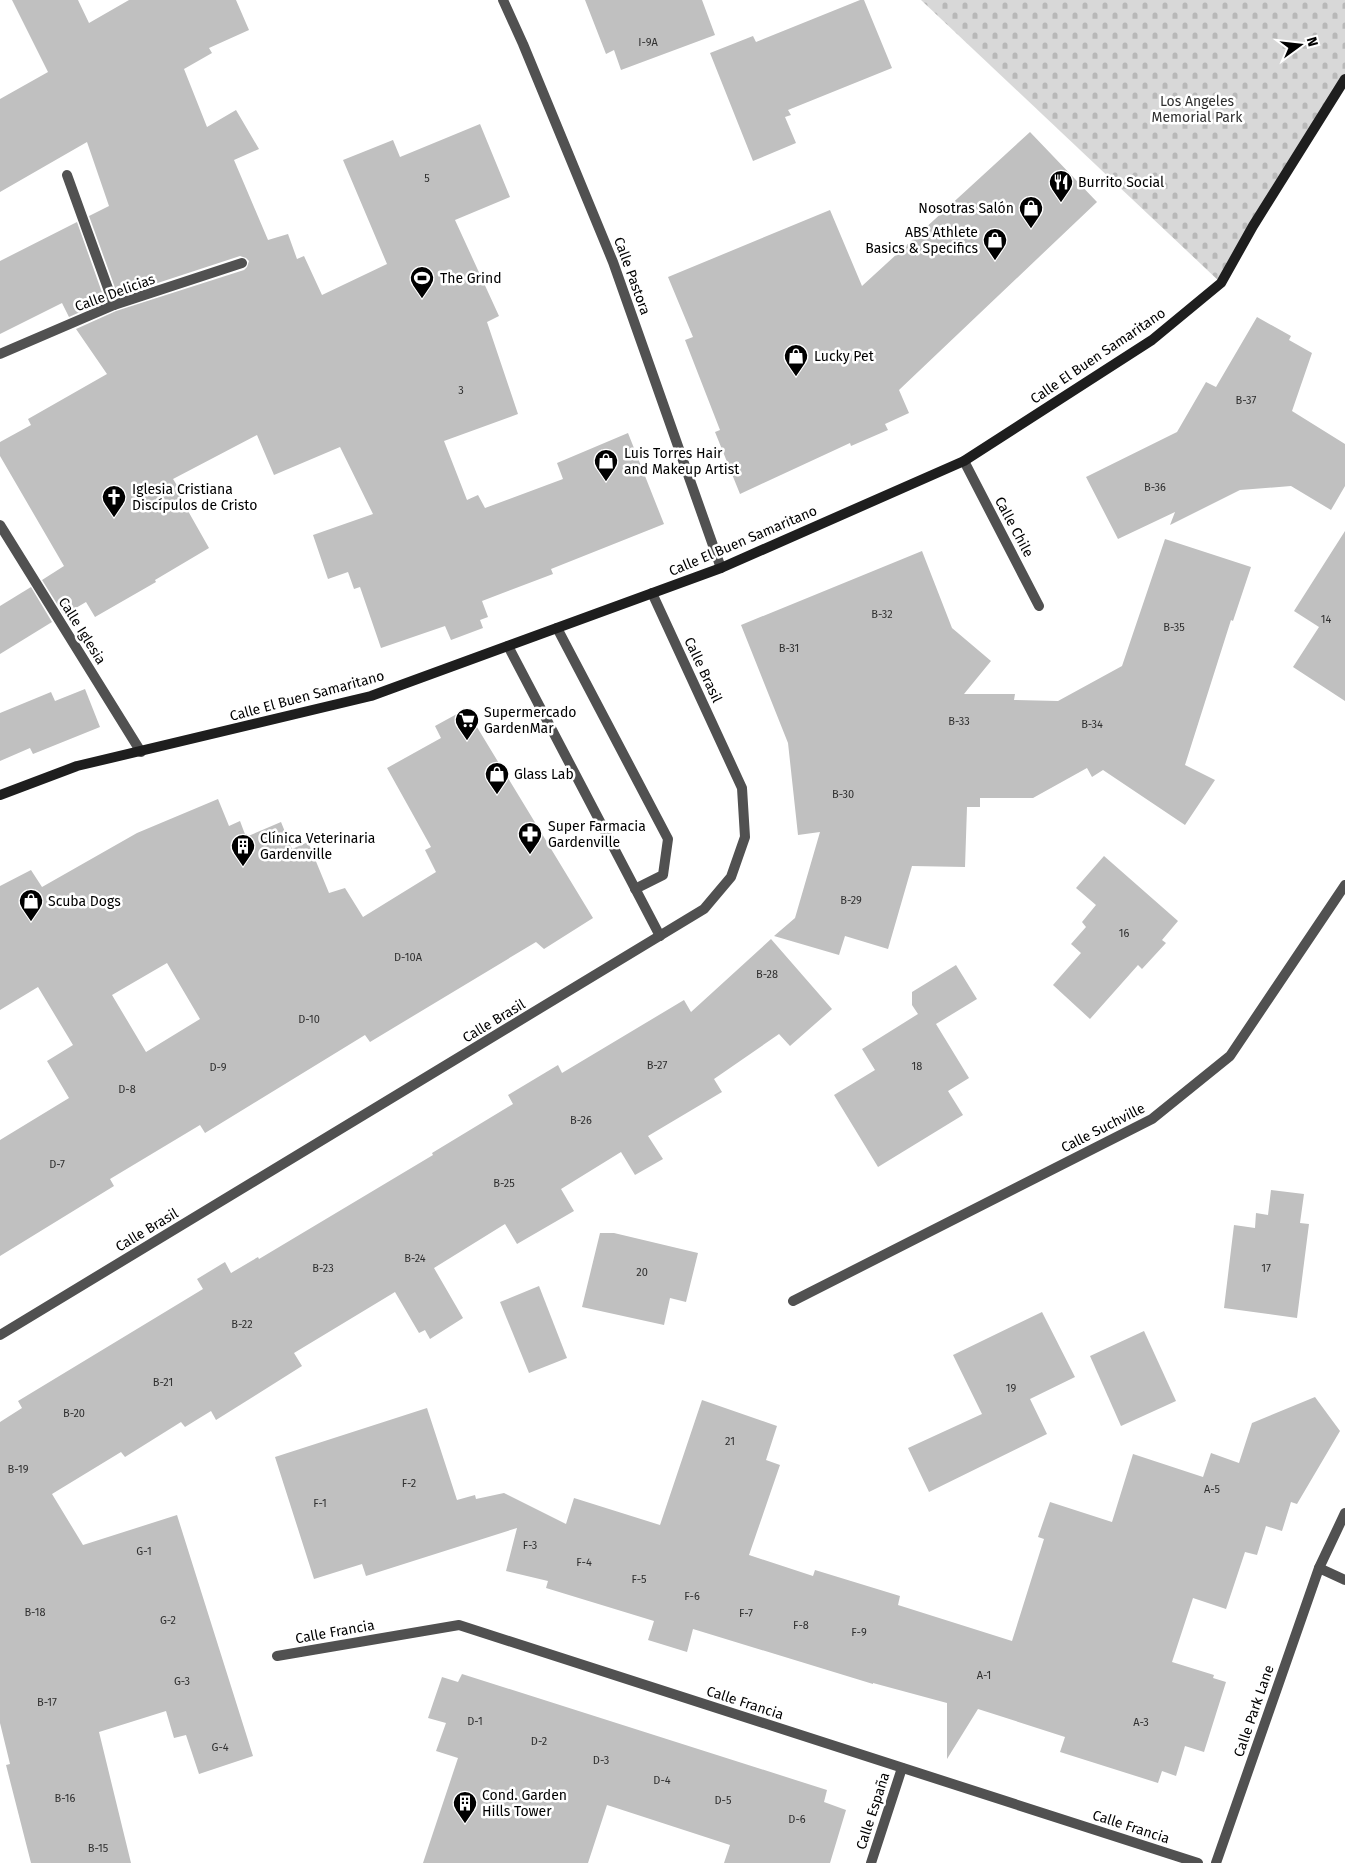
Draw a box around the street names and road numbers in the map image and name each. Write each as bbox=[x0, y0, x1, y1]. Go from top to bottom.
street label: Calle Pastora bbox=[610, 235, 654, 317]
street label: Calle Delicias bbox=[73, 270, 158, 315]
street label: Calle El Buen Samaritano bbox=[1027, 304, 1169, 408]
street label: Calle Chile bbox=[991, 494, 1037, 560]
street label: Calle El Buen Samaritano bbox=[666, 502, 820, 580]
street label: Calle Iglesia bbox=[55, 594, 109, 668]
street label: Calle Brasil bbox=[680, 635, 726, 705]
street label: Calle El Buen Samaritano bbox=[228, 667, 386, 725]
street label: Calle Brasil bbox=[460, 996, 528, 1046]
street label: Calle Suchville bbox=[1058, 1100, 1148, 1156]
street label: Calle Brasil bbox=[113, 1205, 181, 1255]
street label: Calle Francia bbox=[294, 1617, 376, 1647]
street label: Calle Park Lane bbox=[1230, 1663, 1278, 1759]
street label: Calle Francia bbox=[704, 1683, 786, 1723]
street label: Calle España bbox=[853, 1770, 893, 1852]
street label: Calle Francia bbox=[1090, 1807, 1172, 1847]

